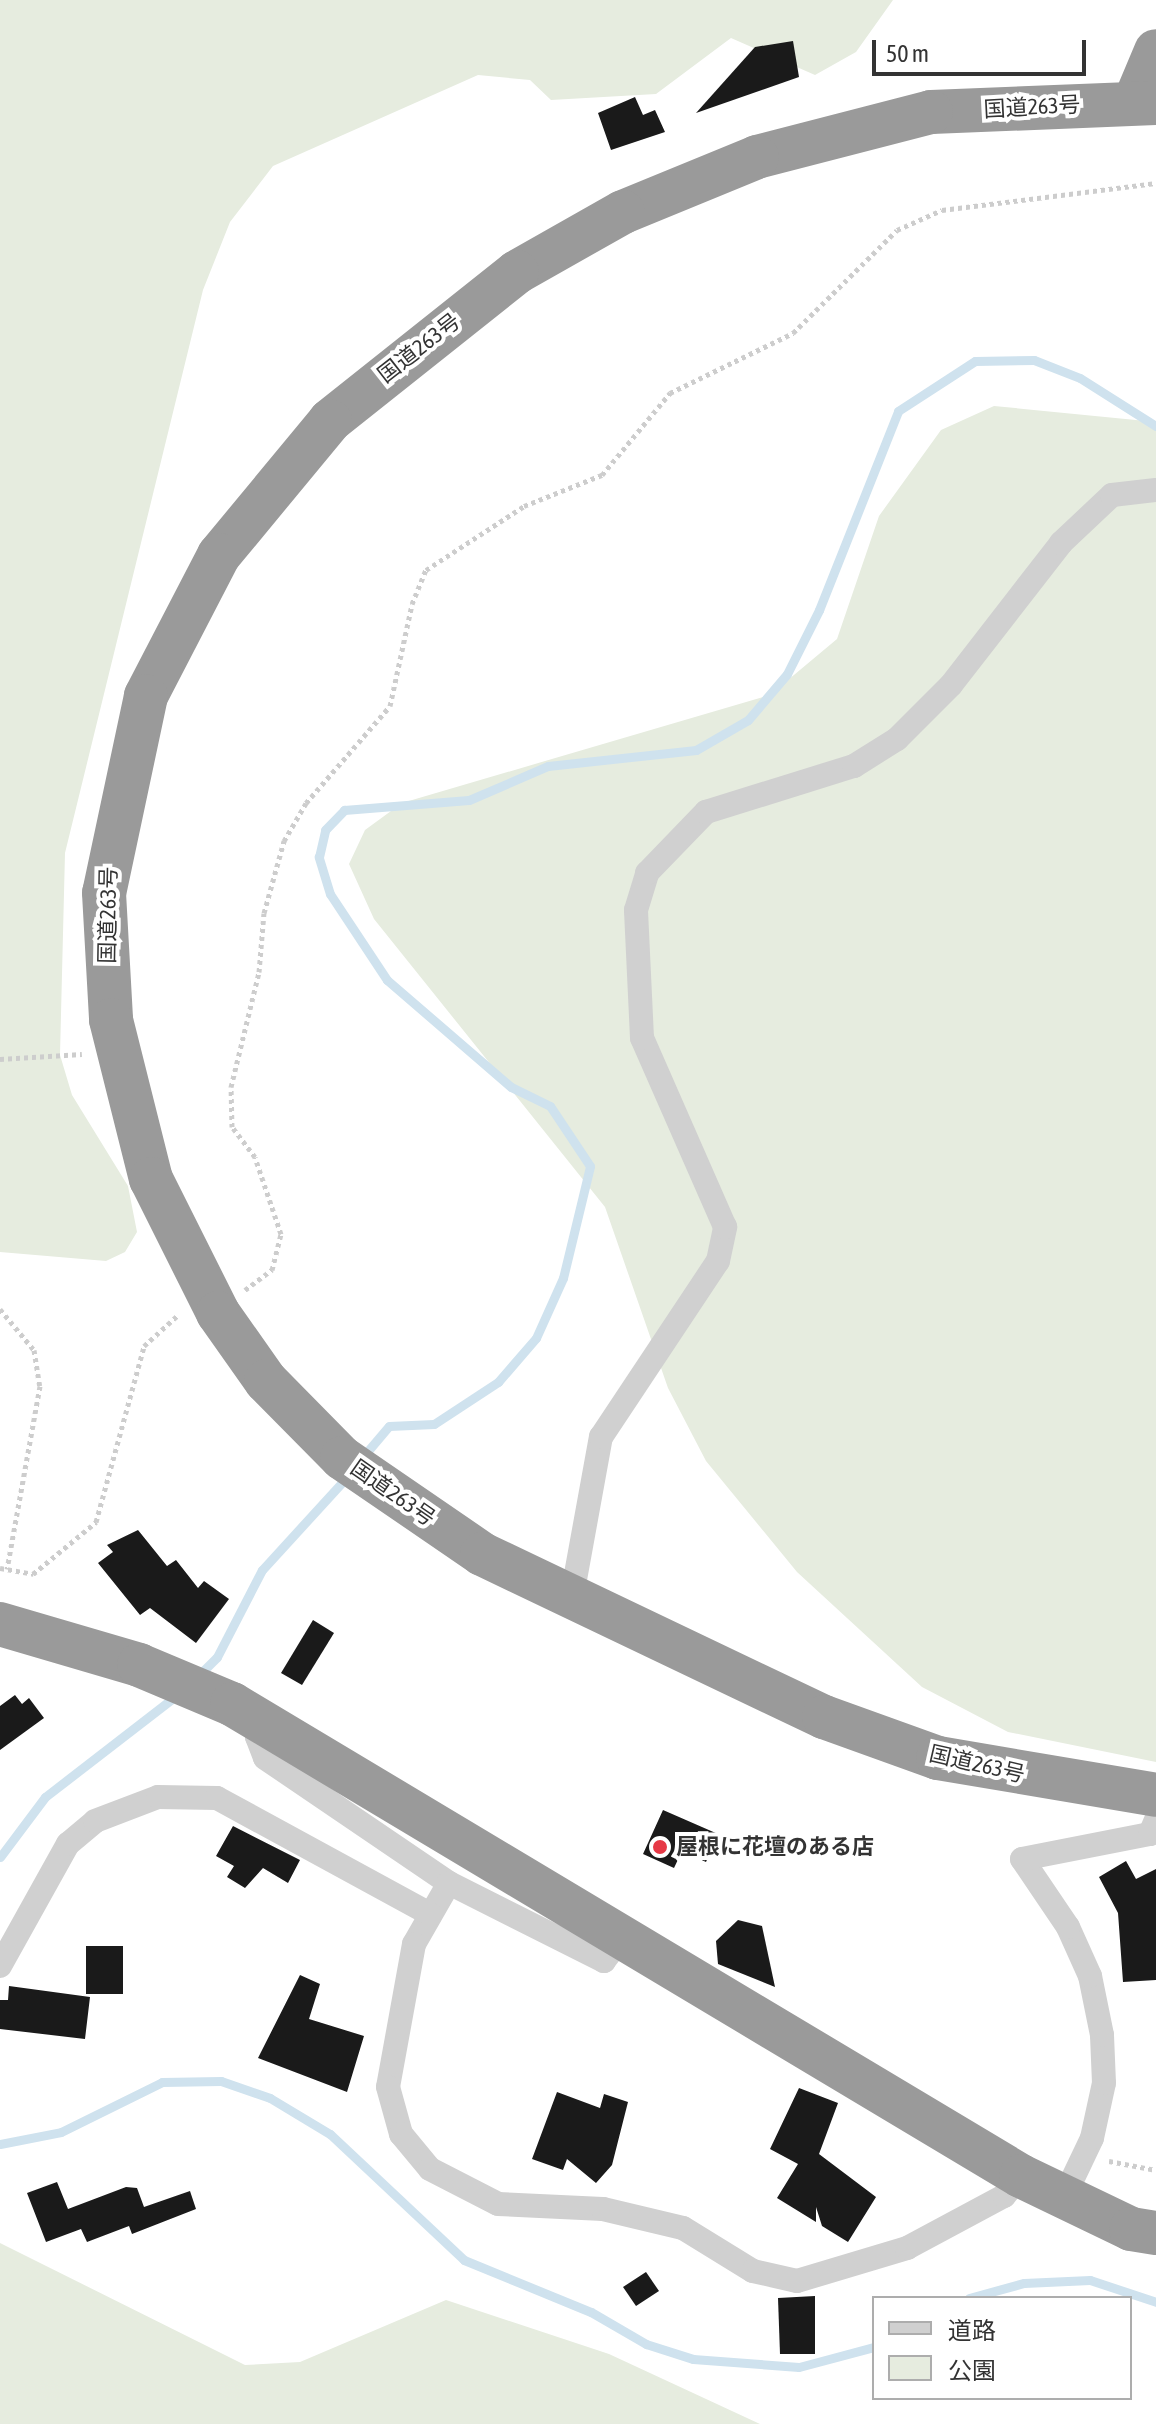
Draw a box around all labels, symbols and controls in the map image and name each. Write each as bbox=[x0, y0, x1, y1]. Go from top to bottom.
scale bar bbox=[876, 24, 1090, 74]
text: 50 m bbox=[886, 40, 929, 67]
street label: 国道263号 bbox=[983, 91, 1081, 123]
street label: 国道263号 bbox=[373, 308, 465, 388]
street label: 国道263号 bbox=[94, 866, 122, 964]
street label: 国道263号 bbox=[346, 1454, 440, 1532]
street label: 国道263号 bbox=[927, 1740, 1027, 1788]
place label: 屋根に花壇のある店 bbox=[676, 1834, 874, 1860]
marker: 屋根に花壇のある店 bbox=[651, 1838, 669, 1856]
legend bbox=[872, 2296, 1132, 2400]
text: 道路 bbox=[948, 2317, 996, 2344]
text: 公園 bbox=[948, 2357, 996, 2384]

